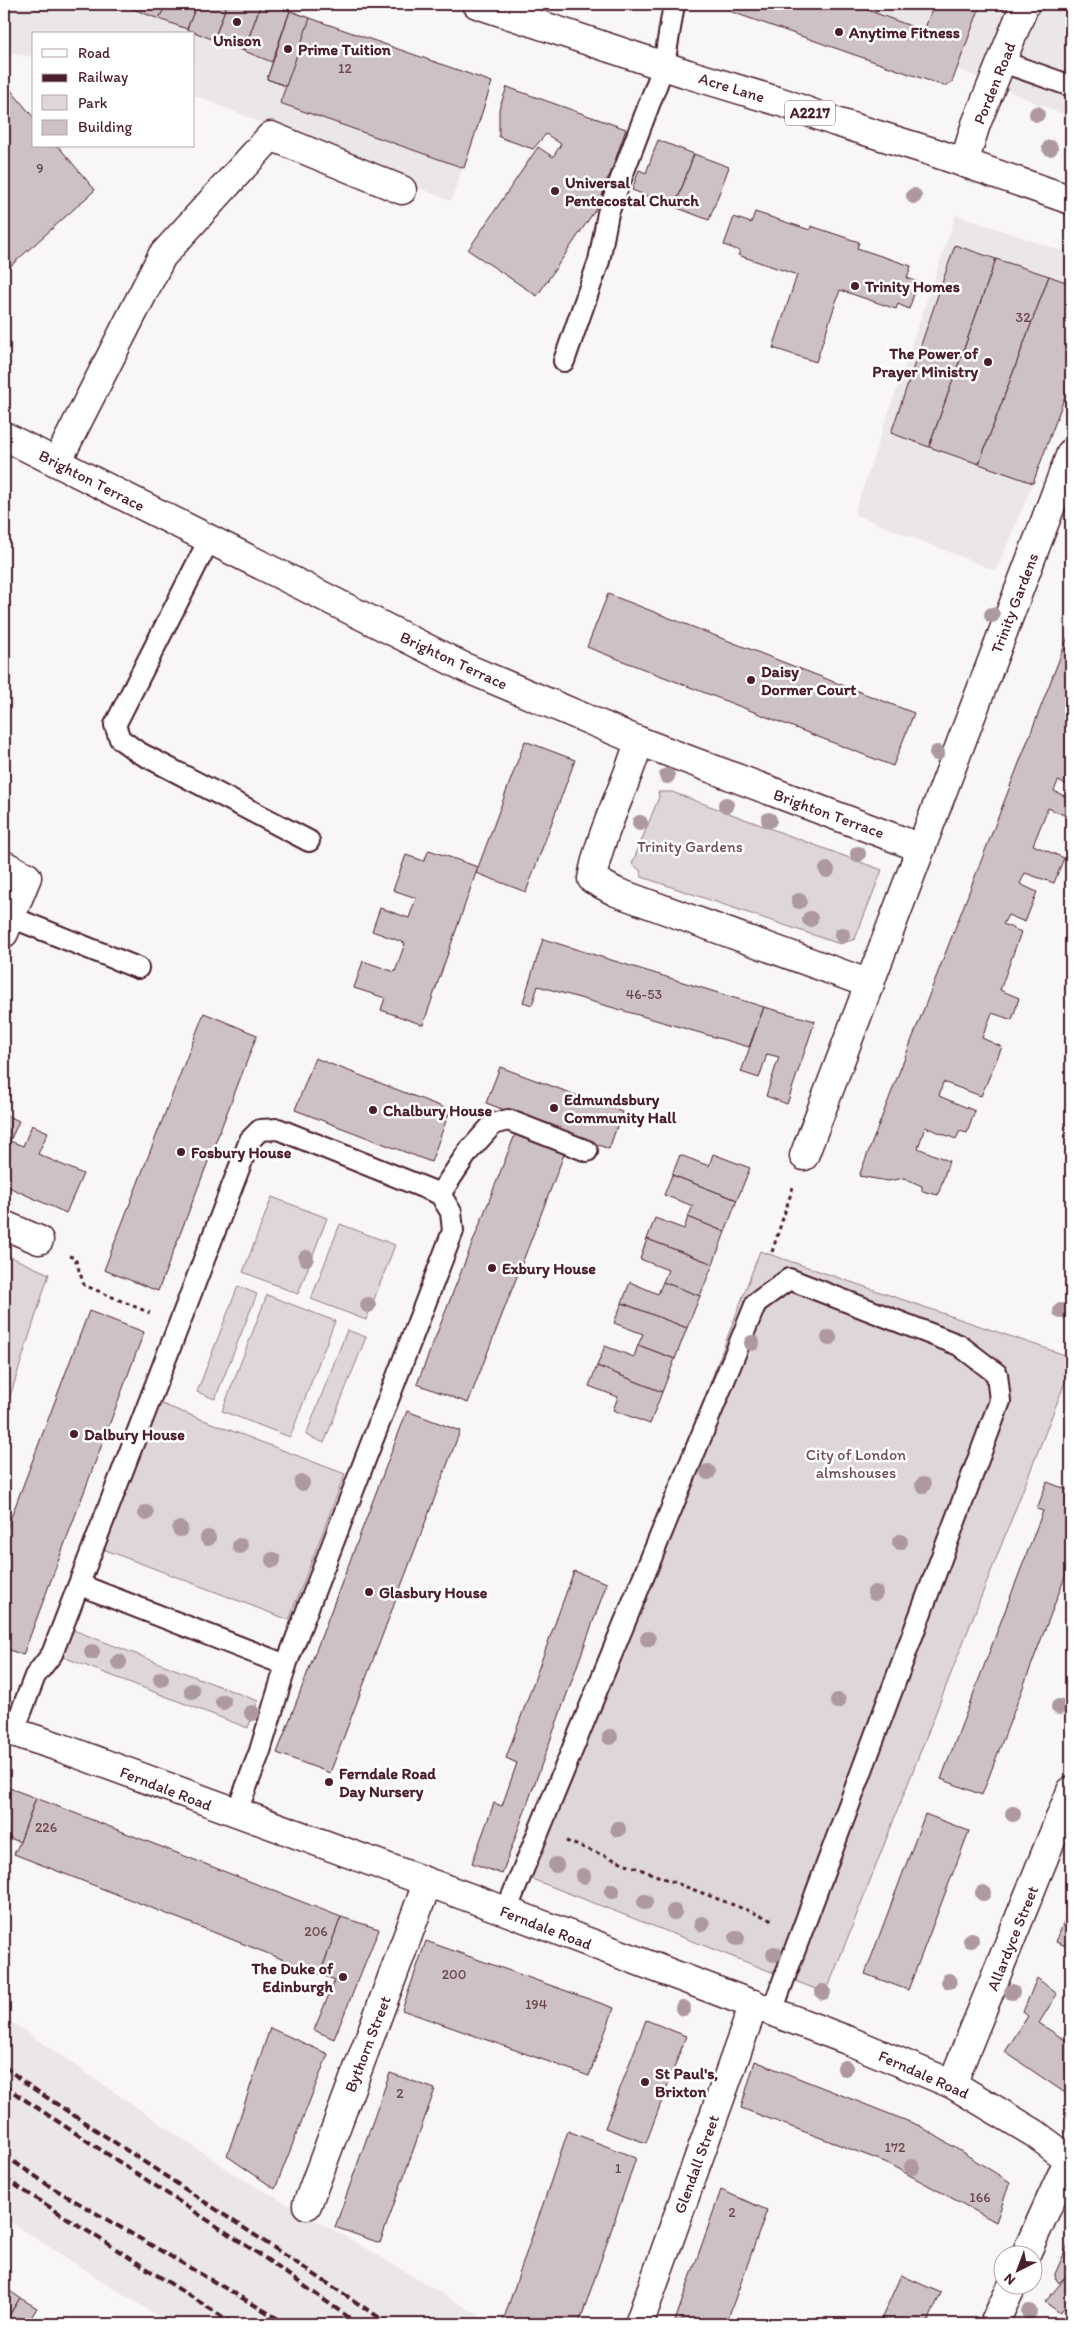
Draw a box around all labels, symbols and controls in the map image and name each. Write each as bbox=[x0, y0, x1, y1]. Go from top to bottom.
marker: Unison bbox=[231, 16, 243, 28]
place label: Anytime Fitness bbox=[848, 23, 960, 43]
marker: Anytime Fitness bbox=[833, 26, 845, 38]
place label: Unison bbox=[213, 31, 262, 50]
legend bbox=[32, 32, 195, 148]
street label: Porden Road bbox=[969, 39, 1020, 127]
place label: Prime Tuition bbox=[298, 40, 392, 59]
marker: Prime Tuition bbox=[282, 43, 294, 55]
text: Road bbox=[78, 44, 111, 62]
house number: 12 bbox=[338, 60, 353, 77]
text: Railway bbox=[78, 68, 128, 86]
street label: Acre Lane bbox=[697, 68, 767, 107]
text: Park bbox=[78, 94, 108, 112]
road number: A2217 bbox=[785, 100, 835, 126]
text: Building bbox=[78, 118, 132, 136]
house number: 9 bbox=[36, 160, 44, 177]
place label: Universal Pentecostal Church bbox=[565, 173, 699, 210]
marker: Universal Pentecostal Church bbox=[549, 185, 561, 197]
place label: Trinity Homes bbox=[864, 277, 960, 297]
marker: Trinity Homes bbox=[849, 280, 861, 292]
house number: 32 bbox=[1016, 309, 1031, 326]
place label: The Power of Prayer Ministry bbox=[872, 344, 979, 382]
marker: The Power of Prayer Ministry bbox=[982, 356, 994, 368]
street label: Brighton Terrace bbox=[36, 446, 148, 515]
street label: Trinity Gardens bbox=[987, 550, 1042, 656]
street label: Brighton Terrace bbox=[397, 627, 511, 694]
place label: Daisy Dormer Court bbox=[761, 662, 856, 699]
marker: Daisy Dormer Court bbox=[745, 674, 757, 686]
street label: Brighton Terrace bbox=[771, 785, 887, 842]
park label: Trinity Gardens bbox=[637, 837, 743, 856]
house number: 46-53 bbox=[626, 986, 663, 1003]
place label: Edmundsbury Community Hall bbox=[564, 1090, 677, 1128]
place label: Chalbury House bbox=[383, 1101, 493, 1121]
marker: Edmundsbury Community Hall bbox=[548, 1102, 560, 1114]
marker: Chalbury House bbox=[367, 1104, 379, 1116]
place label: Fosbury House bbox=[191, 1143, 292, 1163]
marker: Fosbury House bbox=[175, 1146, 187, 1158]
place label: Exbury House bbox=[502, 1259, 596, 1279]
marker: Exbury House bbox=[486, 1262, 498, 1274]
place label: Dalbury House bbox=[84, 1425, 185, 1445]
marker: Dalbury House bbox=[68, 1428, 80, 1440]
park label: City of London almshouses bbox=[806, 1445, 906, 1482]
place label: Glasbury House bbox=[379, 1583, 488, 1603]
marker: Glasbury House bbox=[363, 1586, 375, 1598]
street label: Ferndale Road bbox=[117, 1762, 215, 1815]
place label: Ferndale Road Day Nursery bbox=[339, 1764, 436, 1802]
marker: Ferndale Road Day Nursery bbox=[323, 1776, 335, 1788]
house number: 226 bbox=[35, 1819, 57, 1836]
street label: Allardyce Street bbox=[983, 1883, 1042, 1993]
street label: Ferndale Road bbox=[497, 1901, 595, 1954]
house number: 206 bbox=[304, 1923, 328, 1940]
place label: The Duke of Edinburgh bbox=[251, 1959, 334, 1997]
house number: 200 bbox=[442, 1966, 466, 1983]
marker: The Duke of Edinburgh bbox=[337, 1971, 349, 1983]
street label: Bythorn Street bbox=[340, 1993, 395, 2095]
house number: 194 bbox=[525, 1996, 548, 2013]
street label: Ferndale Road bbox=[876, 2046, 972, 2103]
place label: St Paul's, Brixton bbox=[655, 2064, 719, 2101]
marker: St Paul's, Brixton bbox=[639, 2076, 651, 2088]
house number: 2 bbox=[396, 2085, 404, 2102]
street label: Glendall Street bbox=[670, 2112, 723, 2216]
house number: 172 bbox=[885, 2139, 906, 2156]
house number: 1 bbox=[615, 2160, 622, 2177]
house number: 166 bbox=[969, 2189, 991, 2206]
house number: 2 bbox=[728, 2204, 736, 2221]
north arrow bbox=[992, 2246, 1042, 2296]
text: N bbox=[1000, 2270, 1019, 2289]

